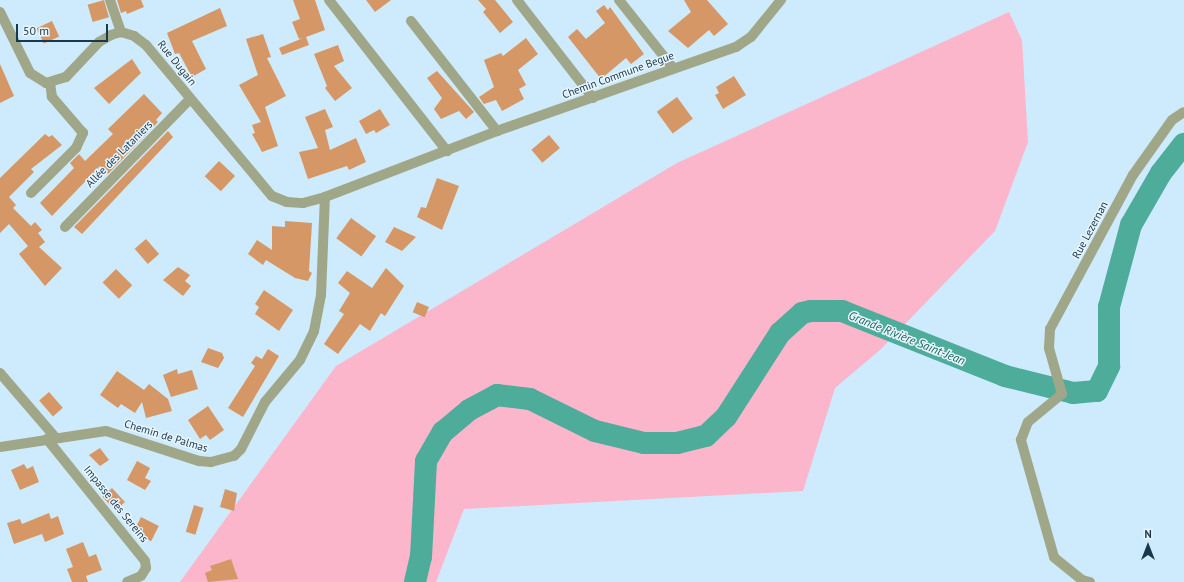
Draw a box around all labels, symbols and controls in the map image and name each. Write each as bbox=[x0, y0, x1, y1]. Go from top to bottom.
scale bar bbox=[18, 16, 110, 42]
text: 50 m bbox=[23, 23, 49, 38]
street label: Rue Dugain bbox=[155, 38, 199, 88]
street label: Chemin Commune Begue bbox=[560, 49, 676, 101]
street label: Allée des Lataniers bbox=[83, 118, 155, 190]
street label: Rue Lezernan bbox=[1069, 199, 1111, 261]
water label: Grande Rivière Saint-Jean bbox=[847, 308, 967, 368]
street label: Chemin de Palmas bbox=[123, 417, 209, 455]
street label: Impasse des Sereins bbox=[81, 463, 151, 545]
north arrow bbox=[1128, 526, 1168, 566]
text: N bbox=[1144, 527, 1152, 541]

